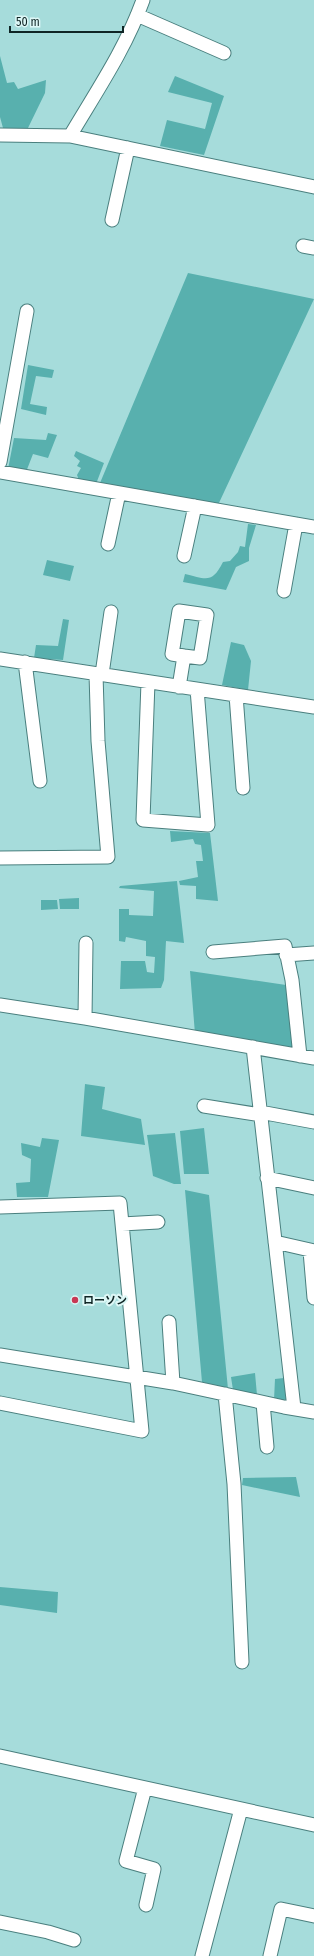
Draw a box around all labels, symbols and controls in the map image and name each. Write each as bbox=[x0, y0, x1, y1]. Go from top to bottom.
scale bar bbox=[10, 8, 123, 34]
text: 50 m bbox=[16, 15, 40, 29]
place label: ローソン bbox=[83, 1294, 127, 1307]
marker: ローソン bbox=[70, 1295, 80, 1305]

